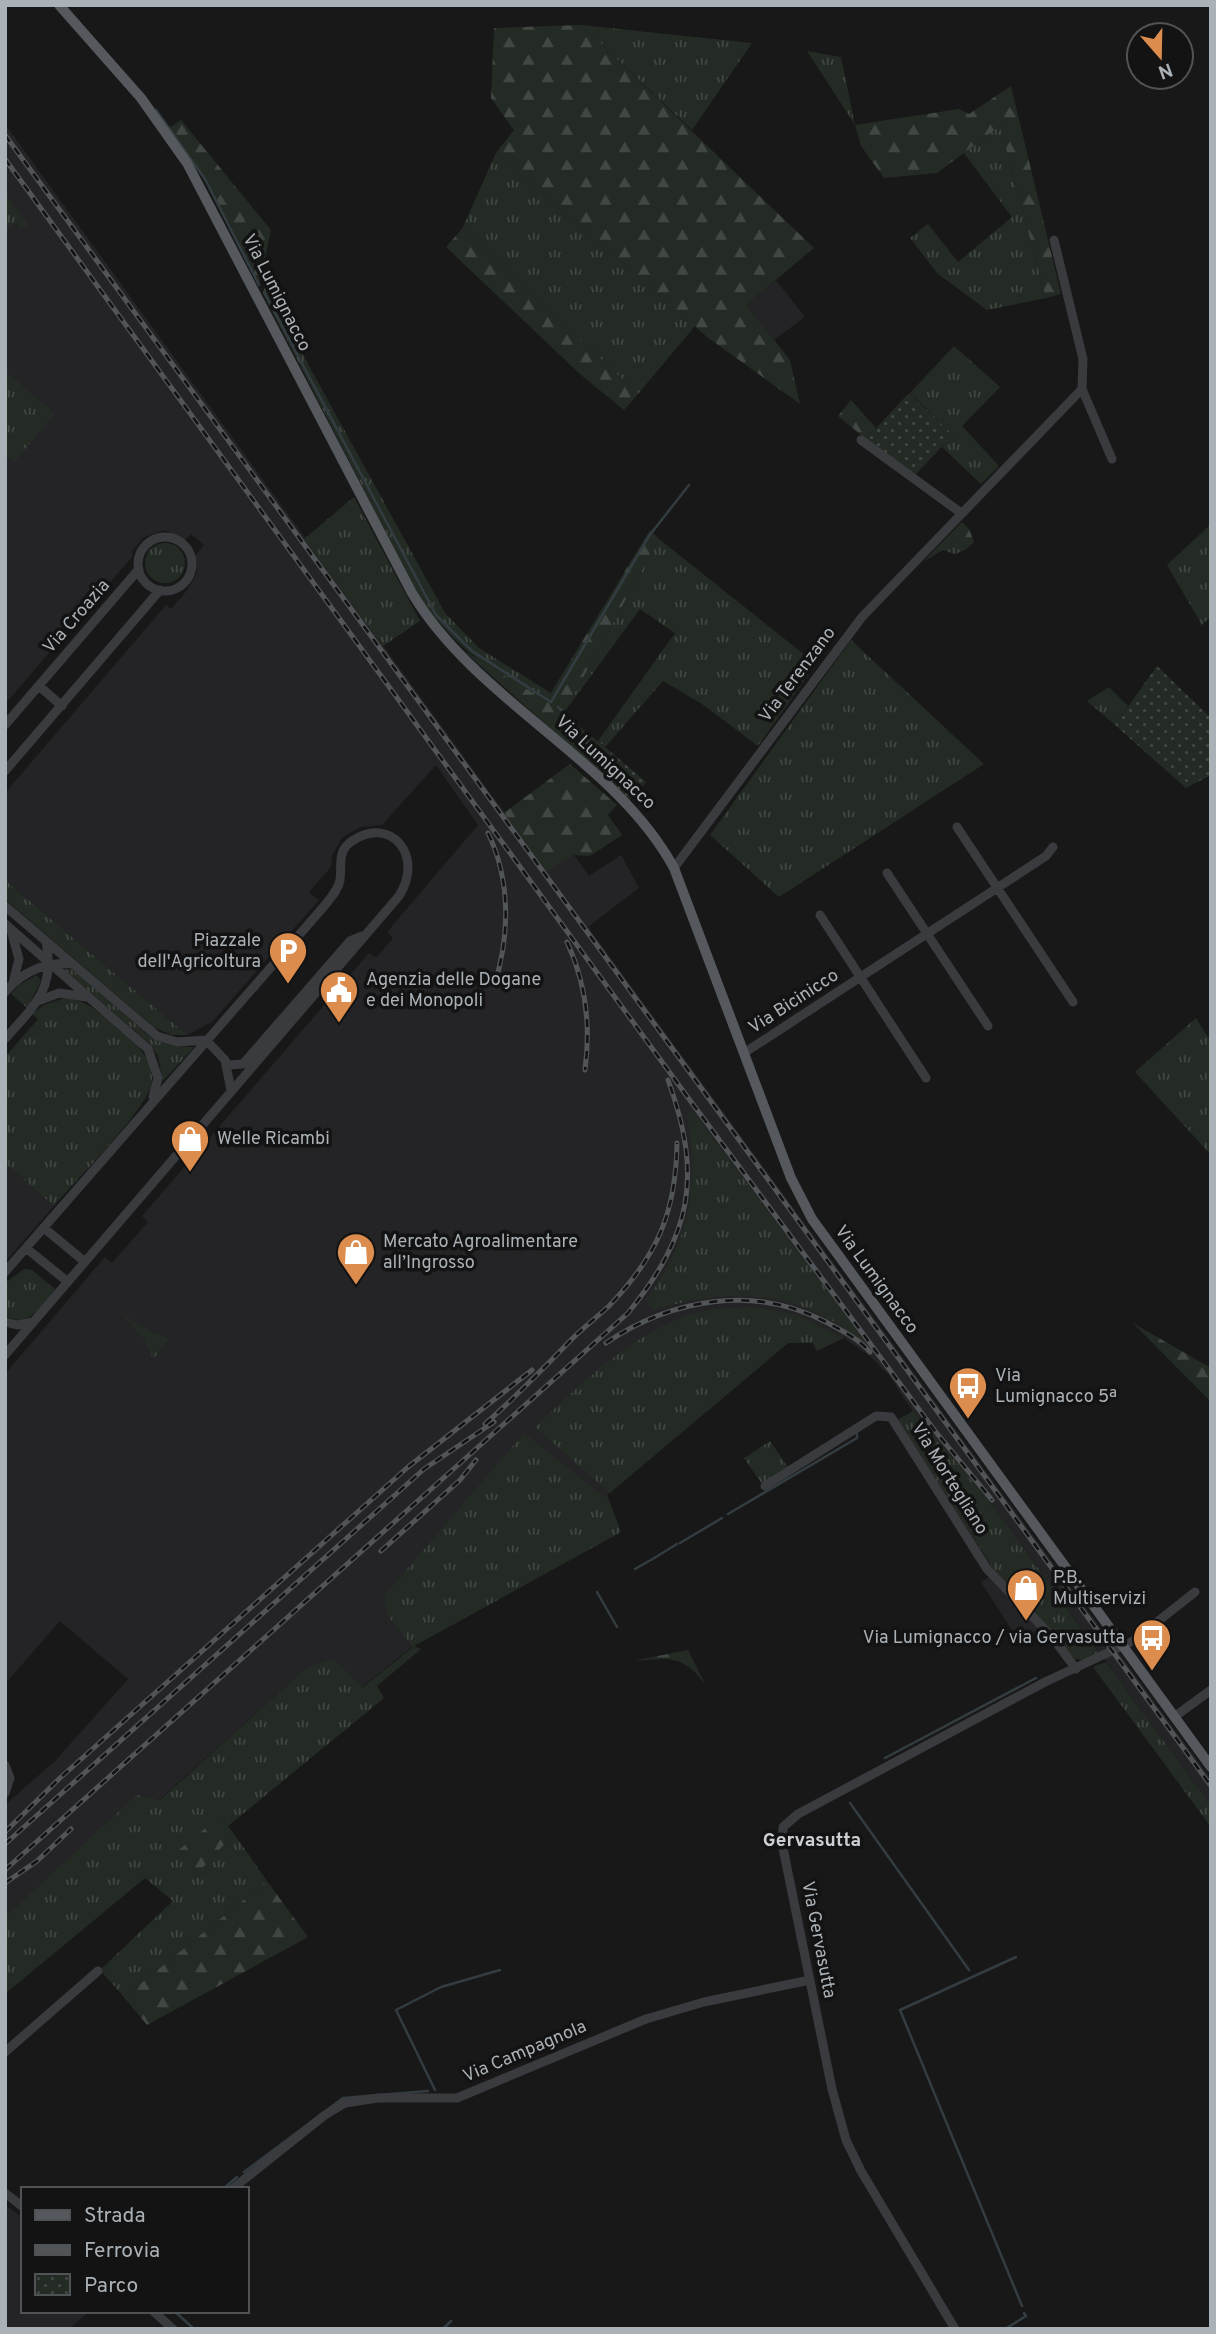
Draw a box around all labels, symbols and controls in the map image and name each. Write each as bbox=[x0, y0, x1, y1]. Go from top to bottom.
north arrow bbox=[1125, 21, 1195, 91]
text: N bbox=[1155, 56, 1176, 84]
street label: Via Lumignacco bbox=[237, 230, 315, 356]
street label: Via Croazia bbox=[38, 575, 116, 659]
street label: Via Terenzano bbox=[755, 623, 841, 727]
street label: Via Lumignacco bbox=[550, 711, 660, 815]
place label: Piazzale dell'Agricoltura bbox=[138, 930, 261, 974]
parking icon: Piazzale dell'Agricoltura bbox=[267, 930, 309, 985]
street label: Via Bicinicco bbox=[745, 964, 843, 1040]
public building icon: Agenzia delle Dogane e dei Monopoli bbox=[318, 969, 360, 1024]
place label: Agenzia delle Dogane e dei Monopoli bbox=[366, 969, 541, 1013]
shop icon: Welle Ricambi bbox=[169, 1118, 211, 1173]
place label: Welle Ricambi bbox=[217, 1128, 330, 1151]
street label: Via Lumignacco bbox=[829, 1221, 923, 1339]
shop icon: Mercato Agroalimentare all’Ingrosso bbox=[335, 1231, 377, 1286]
place label: Mercato Agroalimentare all’Ingrosso bbox=[383, 1231, 578, 1275]
bus stop icon: Via Lumignacco 5ª bbox=[947, 1365, 989, 1420]
place label: Via Lumignacco 5ª bbox=[995, 1365, 1117, 1409]
street label: Via Mortegliano bbox=[905, 1419, 993, 1539]
shop icon: P.B. Multiservizi bbox=[1005, 1567, 1047, 1622]
place label: P.B. Multiservizi bbox=[1053, 1567, 1146, 1611]
bus stop icon: Via Lumignacco / via Gervasutta bbox=[1131, 1617, 1173, 1672]
place label: Via Lumignacco / via Gervasutta bbox=[863, 1627, 1125, 1650]
district label: Gervasutta bbox=[763, 1829, 861, 1853]
street label: Via Gervasutta bbox=[795, 1880, 841, 2000]
street label: Via Campagnola bbox=[460, 2016, 590, 2088]
legend bbox=[21, 2187, 248, 2313]
text: Strada bbox=[84, 2203, 145, 2230]
text: Ferrovia bbox=[84, 2238, 160, 2265]
text: Parco bbox=[84, 2273, 138, 2300]

